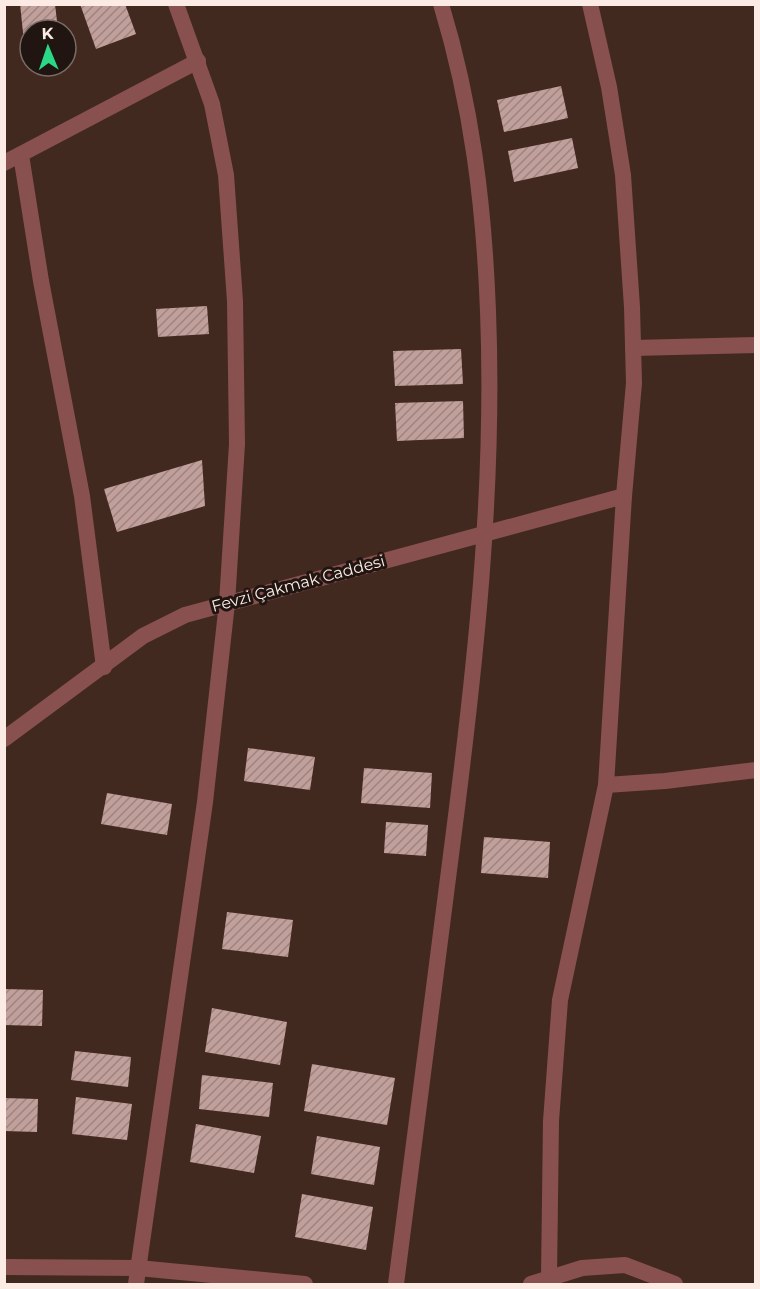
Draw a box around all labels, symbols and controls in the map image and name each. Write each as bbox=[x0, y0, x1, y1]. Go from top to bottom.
north arrow bbox=[18, 18, 78, 78]
text: K bbox=[41, 24, 55, 43]
street label: Fevzi Çakmak Caddesi bbox=[209, 551, 387, 616]

